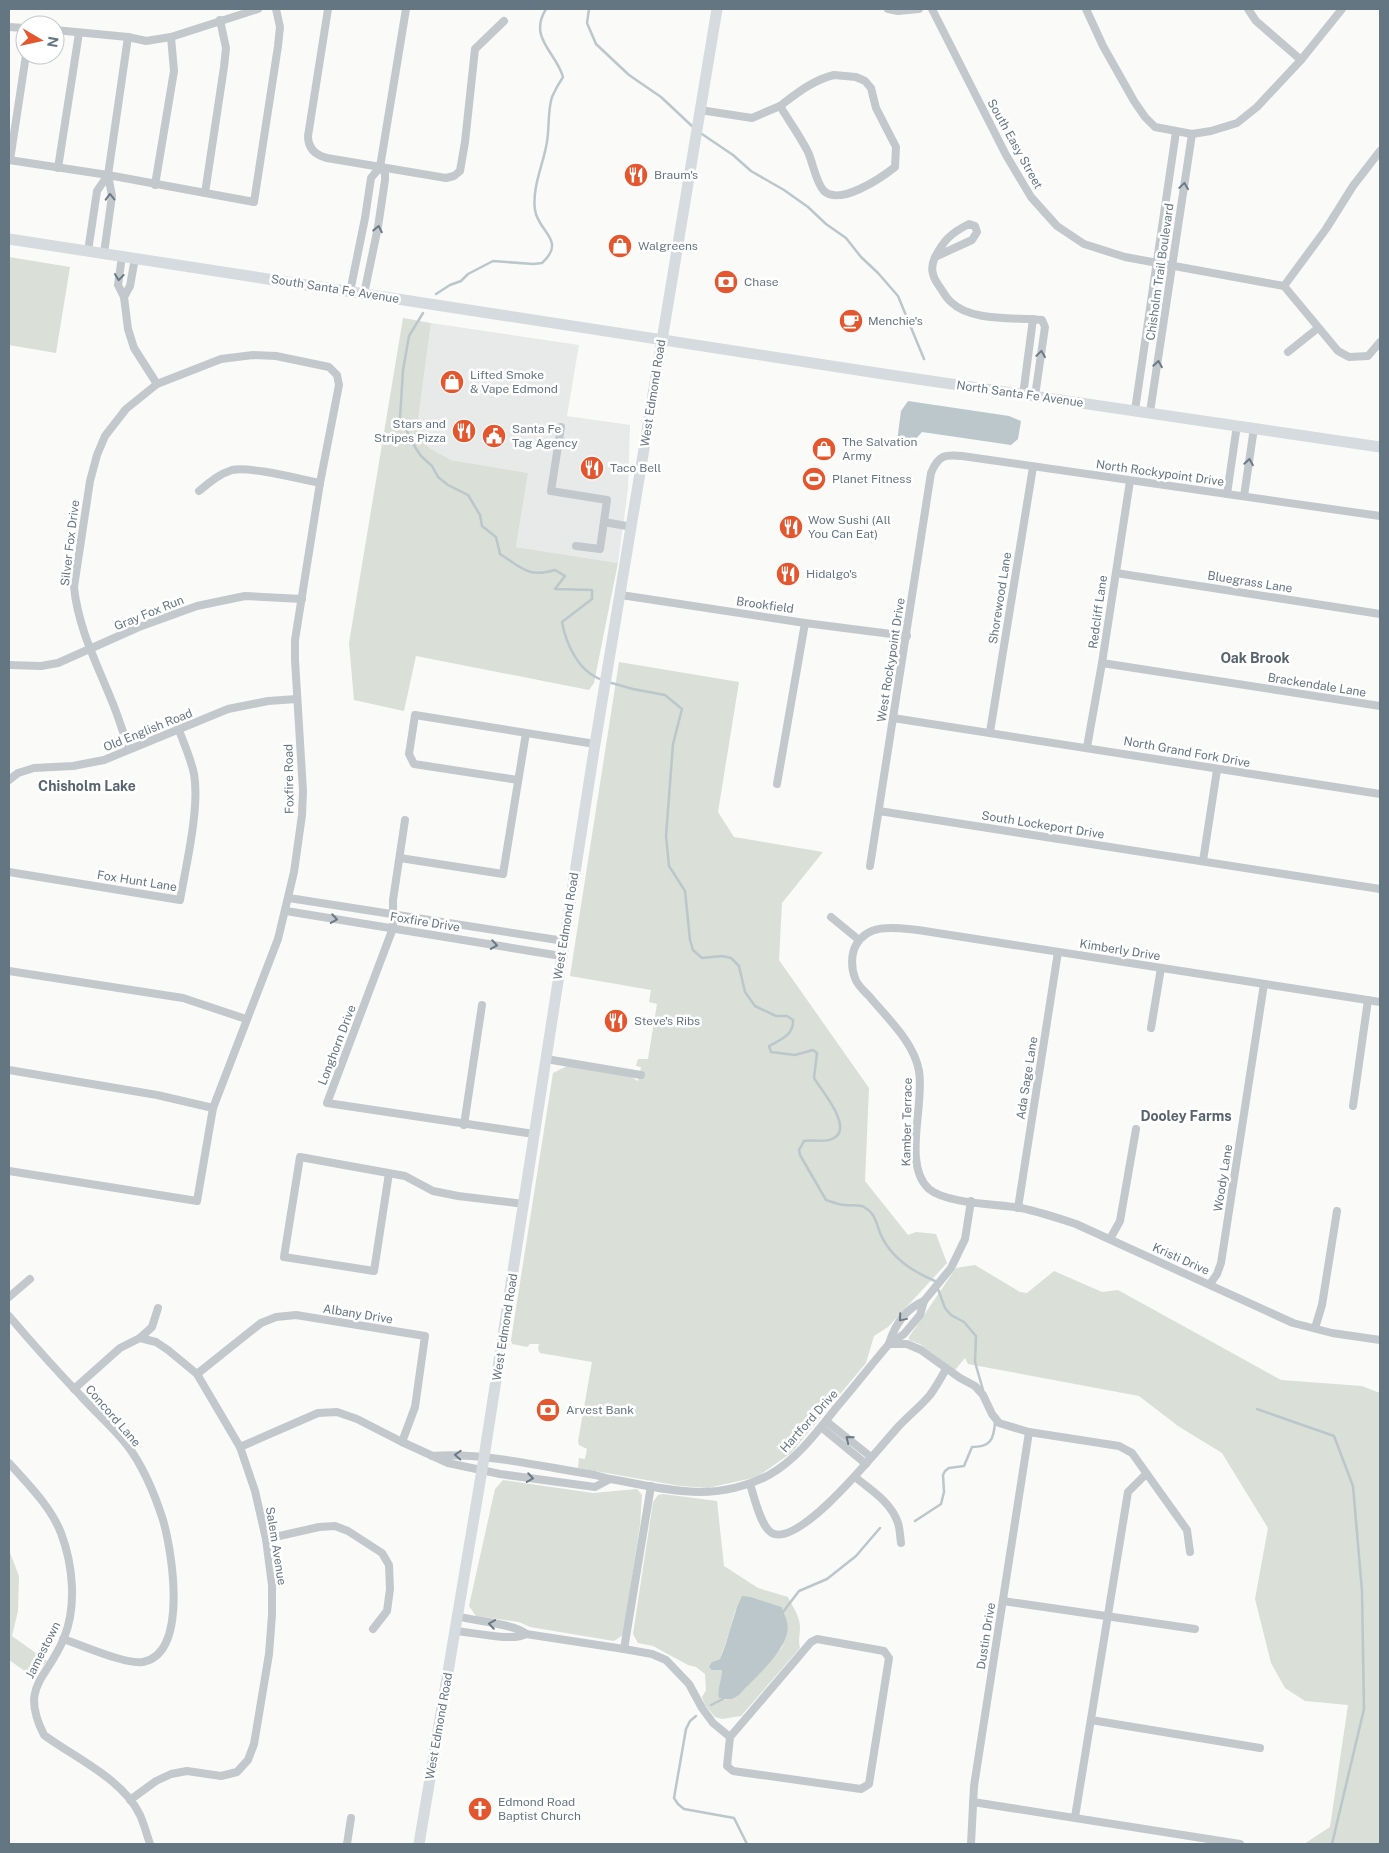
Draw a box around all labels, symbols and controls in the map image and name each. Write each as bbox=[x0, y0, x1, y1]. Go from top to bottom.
north arrow bbox=[15, 15, 65, 65]
text: N bbox=[44, 35, 62, 49]
street label: South Easy Street bbox=[984, 97, 1046, 192]
restaurant icon: Braum's bbox=[623, 162, 649, 188]
place label: Braum's bbox=[654, 168, 698, 182]
one-way arrow bbox=[1178, 182, 1189, 190]
one-way arrow bbox=[105, 193, 116, 201]
street label: Chisholm Trail Boulevard bbox=[1143, 202, 1177, 342]
one-way arrow bbox=[372, 224, 382, 233]
shop icon: Walgreens bbox=[607, 233, 633, 259]
place label: Walgreens bbox=[638, 239, 698, 253]
bank icon: Chase bbox=[713, 269, 739, 295]
street label: South Santa Fe Avenue bbox=[270, 272, 400, 306]
one-way arrow bbox=[114, 274, 125, 282]
place label: Chase bbox=[744, 275, 779, 289]
cafe icon: Menchie's bbox=[838, 308, 864, 334]
place label: Menchie's bbox=[868, 314, 923, 328]
street label: West Edmond Road bbox=[638, 338, 668, 448]
one-way arrow bbox=[1035, 349, 1046, 357]
one-way arrow bbox=[1152, 360, 1162, 369]
place label: Lifted Smoke & Vape Edmond bbox=[470, 368, 558, 396]
shop icon: Lifted Smoke & Vape Edmond bbox=[439, 369, 465, 395]
street label: North Santa Fe Avenue bbox=[956, 378, 1085, 410]
place label: Stars and Stripes Pizza bbox=[374, 417, 446, 445]
restaurant icon: Stars and Stripes Pizza bbox=[451, 418, 477, 444]
place label: Santa Fe Tag Agency bbox=[512, 422, 578, 450]
public building icon: Santa Fe Tag Agency bbox=[481, 423, 507, 449]
place label: The Salvation Army bbox=[842, 435, 917, 463]
shop icon: The Salvation Army bbox=[811, 436, 837, 462]
restaurant icon: Taco Bell bbox=[579, 455, 605, 481]
street label: North Rockypoint Drive bbox=[1095, 457, 1225, 489]
one-way arrow bbox=[1243, 458, 1254, 466]
place label: Taco Bell bbox=[610, 461, 661, 475]
sports icon: Planet Fitness bbox=[801, 466, 827, 492]
place label: Planet Fitness bbox=[832, 472, 911, 486]
street label: Silver Fox Drive bbox=[58, 499, 82, 587]
place label: Wow Sushi (All You Can Eat) bbox=[808, 513, 891, 541]
restaurant icon: Wow Sushi (All You Can Eat) bbox=[778, 514, 804, 540]
street label: Shorewood Lane bbox=[986, 551, 1014, 645]
restaurant icon: Hidalgo's bbox=[775, 561, 801, 587]
place label: Hidalgo's bbox=[806, 567, 857, 581]
street label: Bluegrass Lane bbox=[1207, 568, 1294, 596]
street label: Redcliff Lane bbox=[1086, 574, 1110, 650]
street label: Gray Fox Run bbox=[112, 593, 186, 633]
street label: Brookfield bbox=[735, 594, 795, 616]
street label: West Rockypoint Drive bbox=[874, 597, 908, 723]
district label: Oak Brook bbox=[1220, 650, 1290, 666]
street label: Brackendale Lane bbox=[1267, 670, 1367, 700]
street label: Old English Road bbox=[101, 706, 195, 754]
street label: North Grand Fork Drive bbox=[1123, 734, 1252, 770]
street label: Foxfire Road bbox=[281, 744, 297, 814]
district label: Chisholm Lake bbox=[38, 778, 136, 794]
street label: South Lockeport Drive bbox=[981, 808, 1106, 842]
street label: Fox Hunt Lane bbox=[96, 868, 178, 894]
street label: West Edmond Road bbox=[551, 871, 581, 981]
street label: Foxfire Drive bbox=[389, 910, 461, 934]
one-way arrow bbox=[329, 913, 338, 923]
street label: Kimberly Drive bbox=[1079, 937, 1162, 963]
one-way arrow bbox=[490, 939, 498, 950]
street label: Longhorn Drive bbox=[315, 1003, 359, 1087]
restaurant icon: Steve's Ribs bbox=[603, 1008, 629, 1034]
place label: Steve's Ribs bbox=[634, 1014, 700, 1028]
street label: Ada Sage Lane bbox=[1014, 1035, 1040, 1120]
street label: Kamber Terrace bbox=[899, 1077, 915, 1167]
district label: Dooley Farms bbox=[1140, 1108, 1232, 1124]
street label: Woody Lane bbox=[1211, 1143, 1235, 1213]
street label: Kristi Drive bbox=[1150, 1240, 1212, 1278]
street label: West Edmond Road bbox=[490, 1272, 520, 1382]
street label: Albany Drive bbox=[322, 1302, 394, 1326]
one-way arrow bbox=[899, 1312, 908, 1321]
street label: Concord Lane bbox=[82, 1382, 144, 1450]
street label: Hartford Drive bbox=[777, 1387, 841, 1455]
bank icon: Arvest Bank bbox=[535, 1397, 561, 1423]
place label: Arvest Bank bbox=[566, 1403, 634, 1417]
one-way arrow bbox=[846, 1437, 855, 1445]
one-way arrow bbox=[454, 1450, 462, 1461]
one-way arrow bbox=[526, 1473, 535, 1483]
street label: Salem Avenue bbox=[263, 1506, 289, 1586]
street label: Dustin Drive bbox=[974, 1601, 998, 1670]
street label: Jamestown bbox=[23, 1619, 63, 1681]
one-way arrow bbox=[488, 1619, 497, 1629]
street label: West Edmond Road bbox=[423, 1671, 455, 1781]
place label: Edmond Road Baptist Church bbox=[498, 1795, 581, 1823]
church icon: Edmond Road Baptist Church bbox=[467, 1796, 493, 1822]

